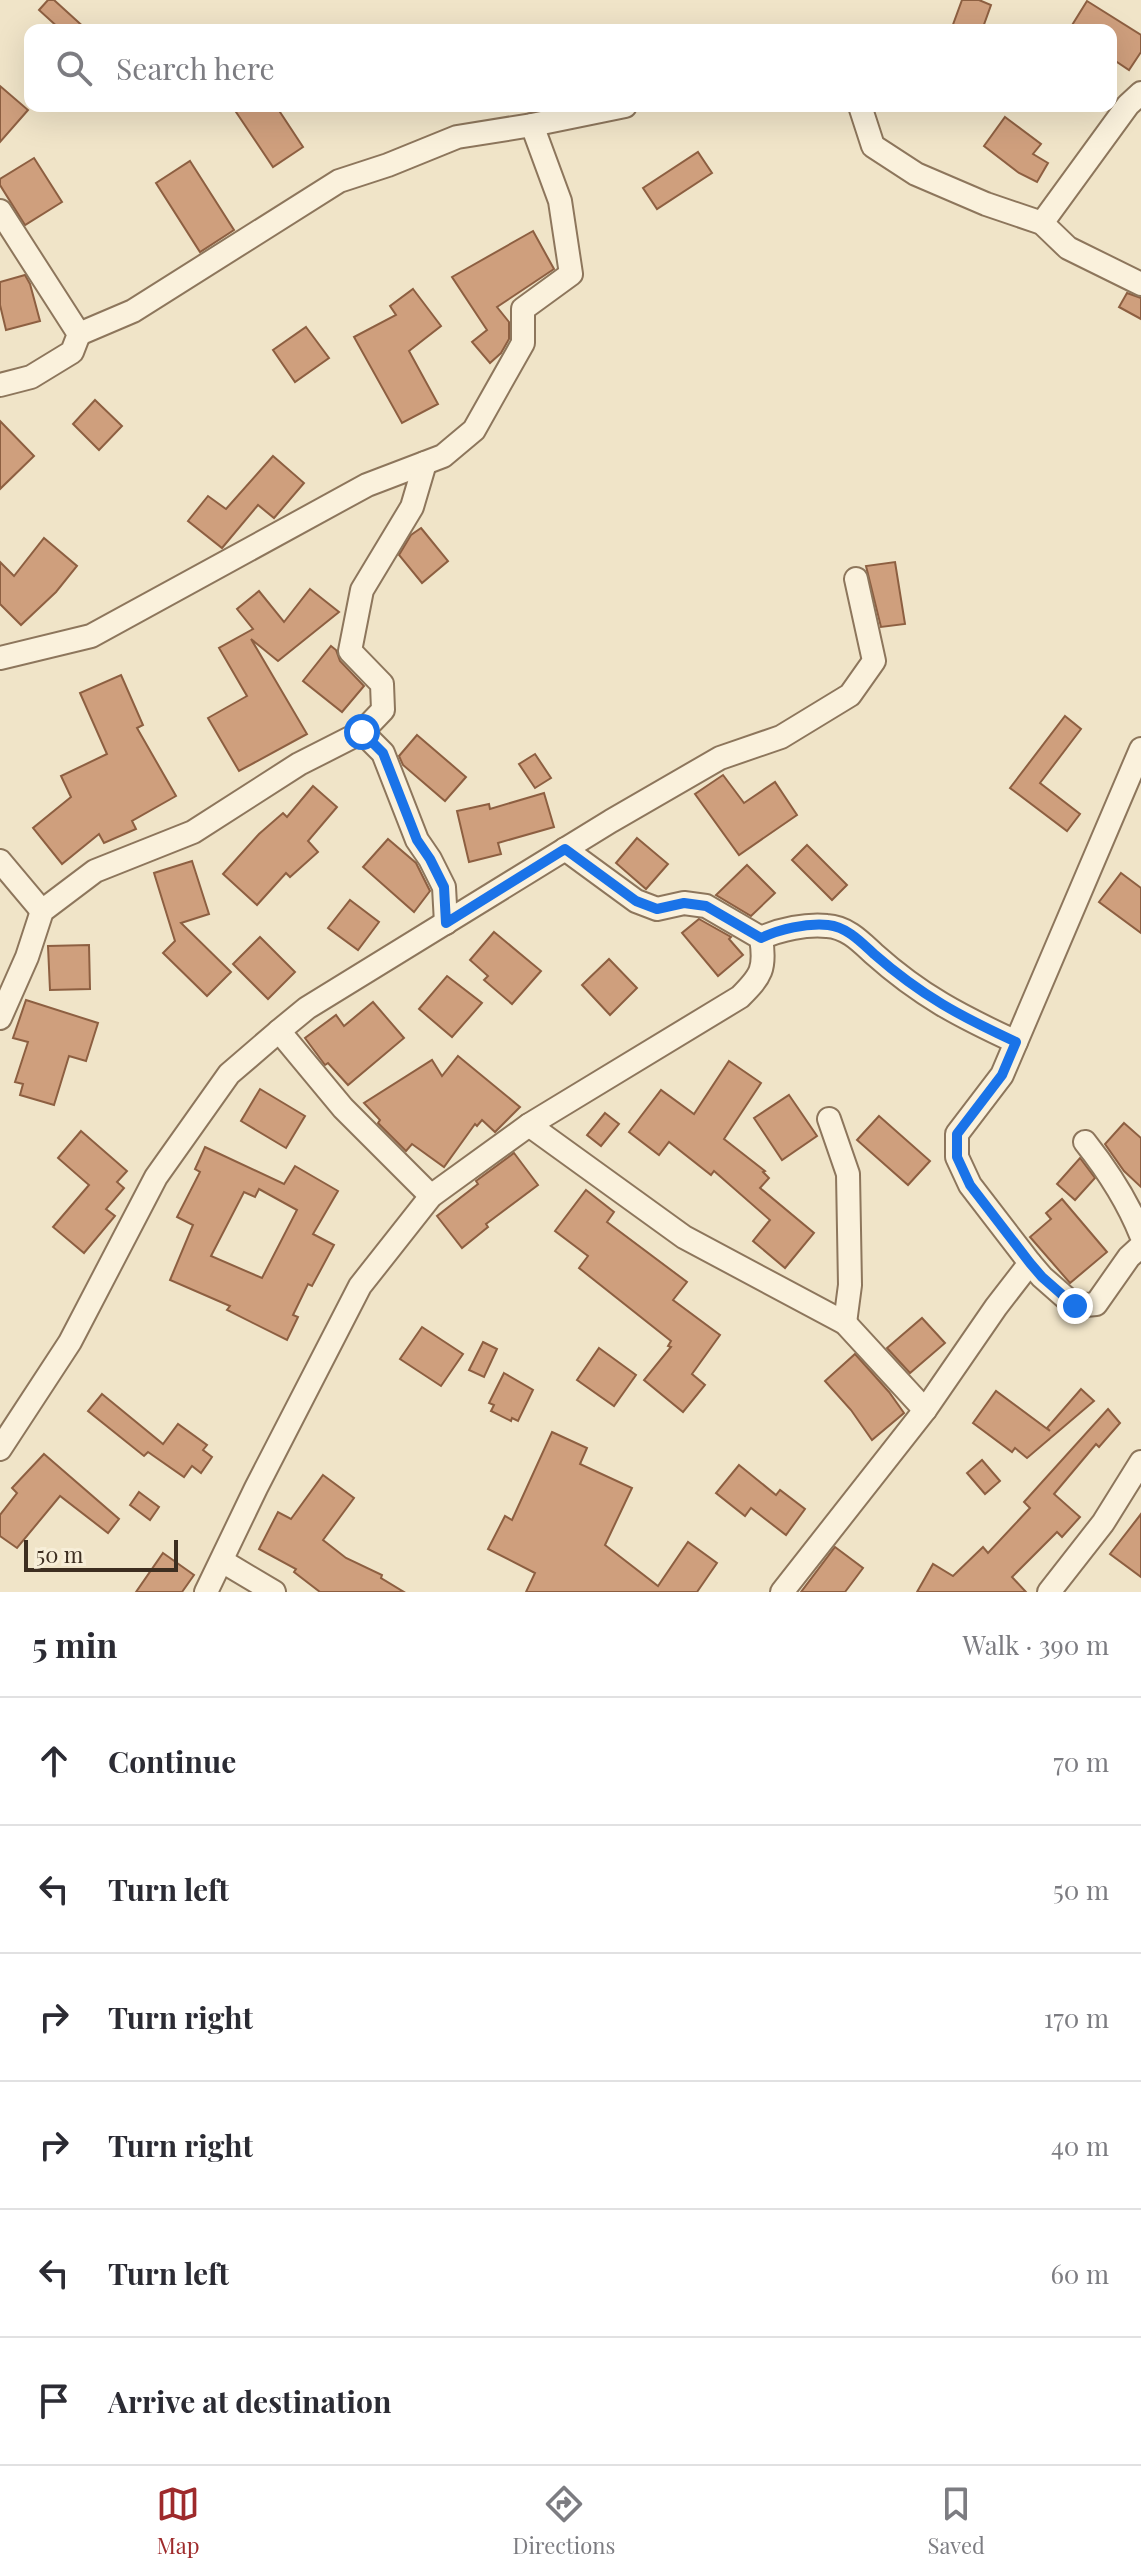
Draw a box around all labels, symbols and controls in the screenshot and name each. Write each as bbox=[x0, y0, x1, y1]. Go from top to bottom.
search box bbox=[24, 24, 1117, 112]
icon: search bbox=[52, 46, 96, 90]
text: Search here bbox=[116, 48, 275, 88]
route start bbox=[344, 714, 380, 750]
route end bbox=[1057, 1288, 1093, 1324]
scale bar bbox=[24, 1536, 178, 1572]
text: 50 m bbox=[36, 1539, 83, 1569]
text: 5 min bbox=[32, 1621, 117, 1667]
text: Walk · 390 m bbox=[962, 1627, 1109, 1662]
icon: ahead bbox=[32, 1739, 76, 1783]
text: Continue bbox=[108, 1741, 236, 1781]
text: 70 m bbox=[1053, 1744, 1109, 1779]
icon: left bbox=[32, 1867, 76, 1911]
text: Turn left bbox=[108, 1869, 229, 1909]
text: 50 m bbox=[1053, 1872, 1109, 1907]
icon: right bbox=[32, 1995, 76, 2039]
text: Turn right bbox=[108, 1997, 253, 2037]
text: 170 m bbox=[1044, 2000, 1109, 2035]
icon: right bbox=[32, 2123, 76, 2167]
text: Turn right bbox=[108, 2125, 253, 2165]
text: 40 m bbox=[1051, 2128, 1109, 2163]
icon: left bbox=[32, 2251, 76, 2295]
text: Turn left bbox=[108, 2253, 229, 2293]
text: 60 m bbox=[1050, 2256, 1109, 2291]
icon: arrive bbox=[32, 2379, 76, 2423]
text: Arrive at destination bbox=[108, 2381, 391, 2421]
tab: Map bbox=[156, 2482, 200, 2560]
tab: Directions bbox=[512, 2482, 615, 2560]
tab: Saved bbox=[928, 2482, 985, 2560]

